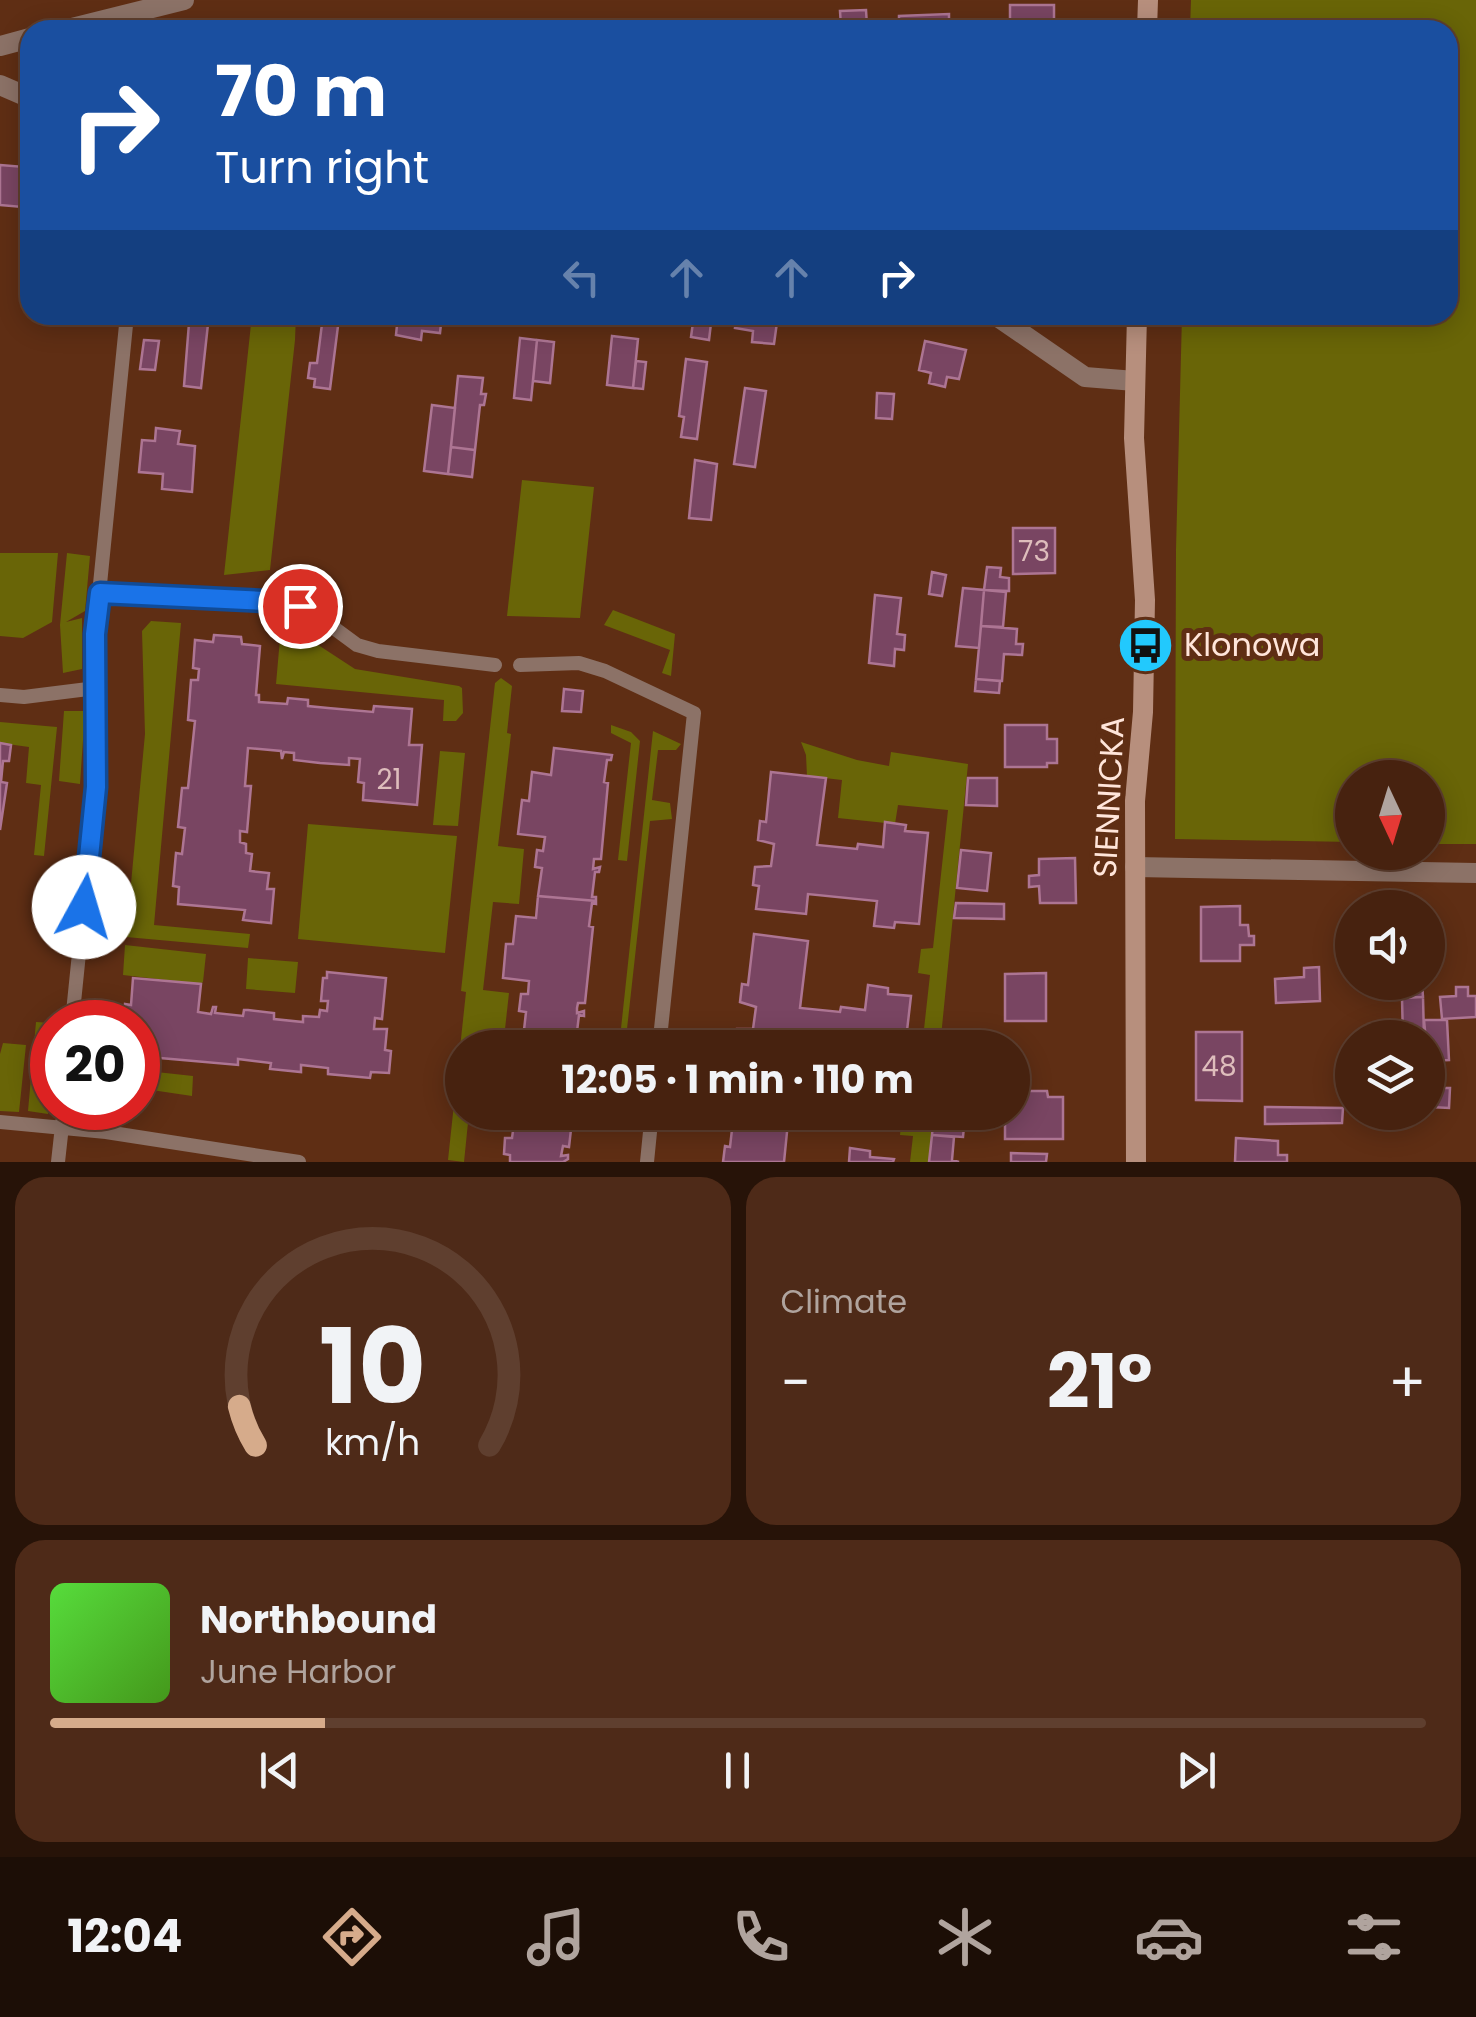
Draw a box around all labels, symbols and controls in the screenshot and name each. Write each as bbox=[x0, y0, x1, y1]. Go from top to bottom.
text: 70 m bbox=[215, 42, 387, 141]
icon: right bbox=[50, 60, 180, 190]
text: Turn right bbox=[215, 136, 429, 199]
icon: left bbox=[554, 250, 609, 305]
icon: ahead bbox=[659, 250, 714, 305]
icon: ahead bbox=[764, 250, 819, 305]
icon: right bbox=[869, 250, 924, 305]
house number: 73 bbox=[1018, 532, 1050, 571]
pin bbox=[258, 564, 343, 649]
icon: arrive bbox=[273, 579, 328, 634]
bus stop icon: Klonowa bbox=[1115, 615, 1175, 675]
place label: Klonowa bbox=[1184, 622, 1320, 667]
street label: SIENNICKA bbox=[1082, 715, 1135, 879]
house number: 21 bbox=[376, 760, 402, 799]
north arrow bbox=[1335, 760, 1445, 870]
map controls bbox=[1335, 760, 1445, 1130]
position arrow bbox=[32, 855, 136, 959]
button: sound bbox=[1335, 890, 1445, 1000]
speed limit sign: 20 bbox=[30, 1000, 160, 1130]
button: layers bbox=[1335, 1020, 1445, 1130]
house number: 48 bbox=[1201, 1047, 1237, 1086]
text: 12:05 · 1 min · 110 m bbox=[561, 1053, 914, 1106]
text: Climate bbox=[781, 1279, 907, 1324]
text: 10 bbox=[319, 1294, 426, 1439]
text: 21° bbox=[1047, 1329, 1153, 1434]
text: − bbox=[781, 1344, 811, 1421]
text: + bbox=[1388, 1344, 1426, 1421]
text: km/h bbox=[325, 1417, 420, 1468]
text: Northbound bbox=[200, 1593, 437, 1646]
text: June Harbor bbox=[200, 1649, 396, 1694]
icon: previous bbox=[252, 1743, 307, 1798]
icon: pause bbox=[710, 1743, 765, 1798]
icon: next bbox=[1169, 1743, 1224, 1798]
icon: directions bbox=[317, 1902, 387, 1972]
icon: music bbox=[521, 1902, 591, 1972]
icon: phone bbox=[726, 1902, 796, 1972]
icon: climate bbox=[930, 1902, 1000, 1972]
icon: car bbox=[1134, 1902, 1204, 1972]
icon: filters bbox=[1339, 1902, 1409, 1972]
text: 12:04 bbox=[67, 1905, 182, 1968]

